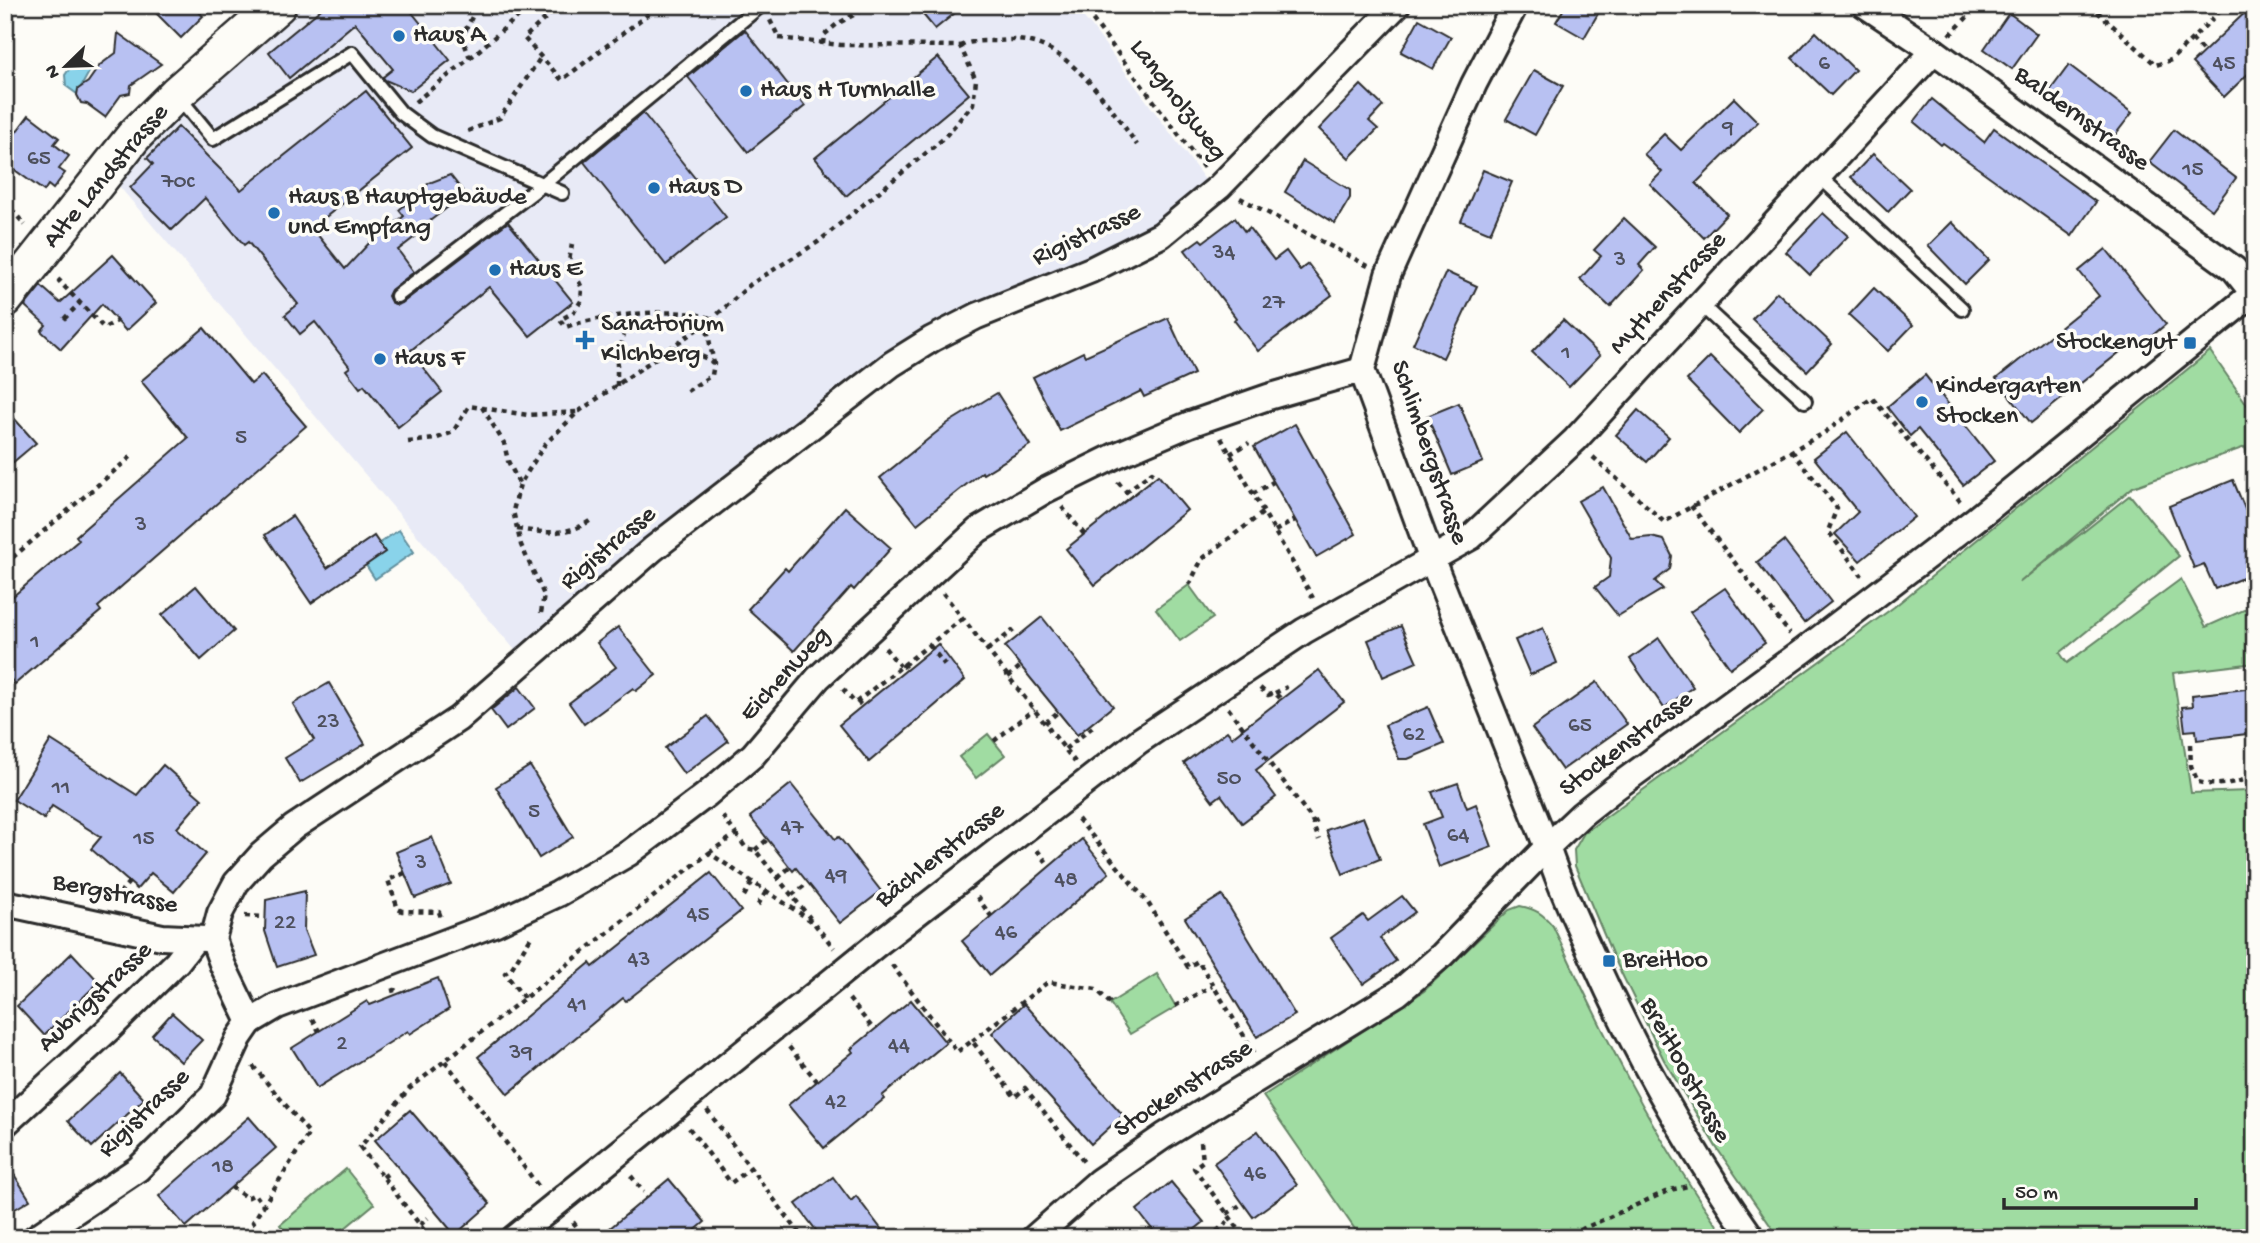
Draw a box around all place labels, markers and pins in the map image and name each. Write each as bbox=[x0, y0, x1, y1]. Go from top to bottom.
place label: Haus A bbox=[413, 21, 487, 52]
marker: Haus A bbox=[391, 28, 407, 44]
place label: Haus H Turnhalle bbox=[760, 76, 936, 107]
marker: Haus H Turnhalle bbox=[738, 83, 754, 99]
place label: Haus D bbox=[668, 173, 742, 204]
marker: Haus D bbox=[646, 180, 662, 196]
place label: Haus B Hauptgebäude und Empfang bbox=[288, 183, 527, 244]
marker: Haus B Hauptgebäude und Empfang bbox=[266, 205, 282, 221]
place label: Haus E bbox=[509, 255, 583, 286]
marker: Haus E bbox=[487, 262, 503, 278]
place label: Sanatorium Kilchberg bbox=[601, 310, 724, 371]
place label: Stockengut bbox=[2056, 328, 2178, 359]
marker: Sanatorium Kilchberg bbox=[575, 330, 595, 350]
marker: Stockengut bbox=[2182, 335, 2198, 351]
place label: Haus F bbox=[394, 344, 466, 375]
marker: Haus F bbox=[372, 351, 388, 367]
place label: Kindergarten Stocken bbox=[1936, 372, 2082, 433]
marker: Kindergarten Stocken bbox=[1914, 394, 1930, 410]
place label: Breitloo bbox=[1622, 946, 1708, 977]
marker: Breitloo bbox=[1601, 953, 1617, 969]

